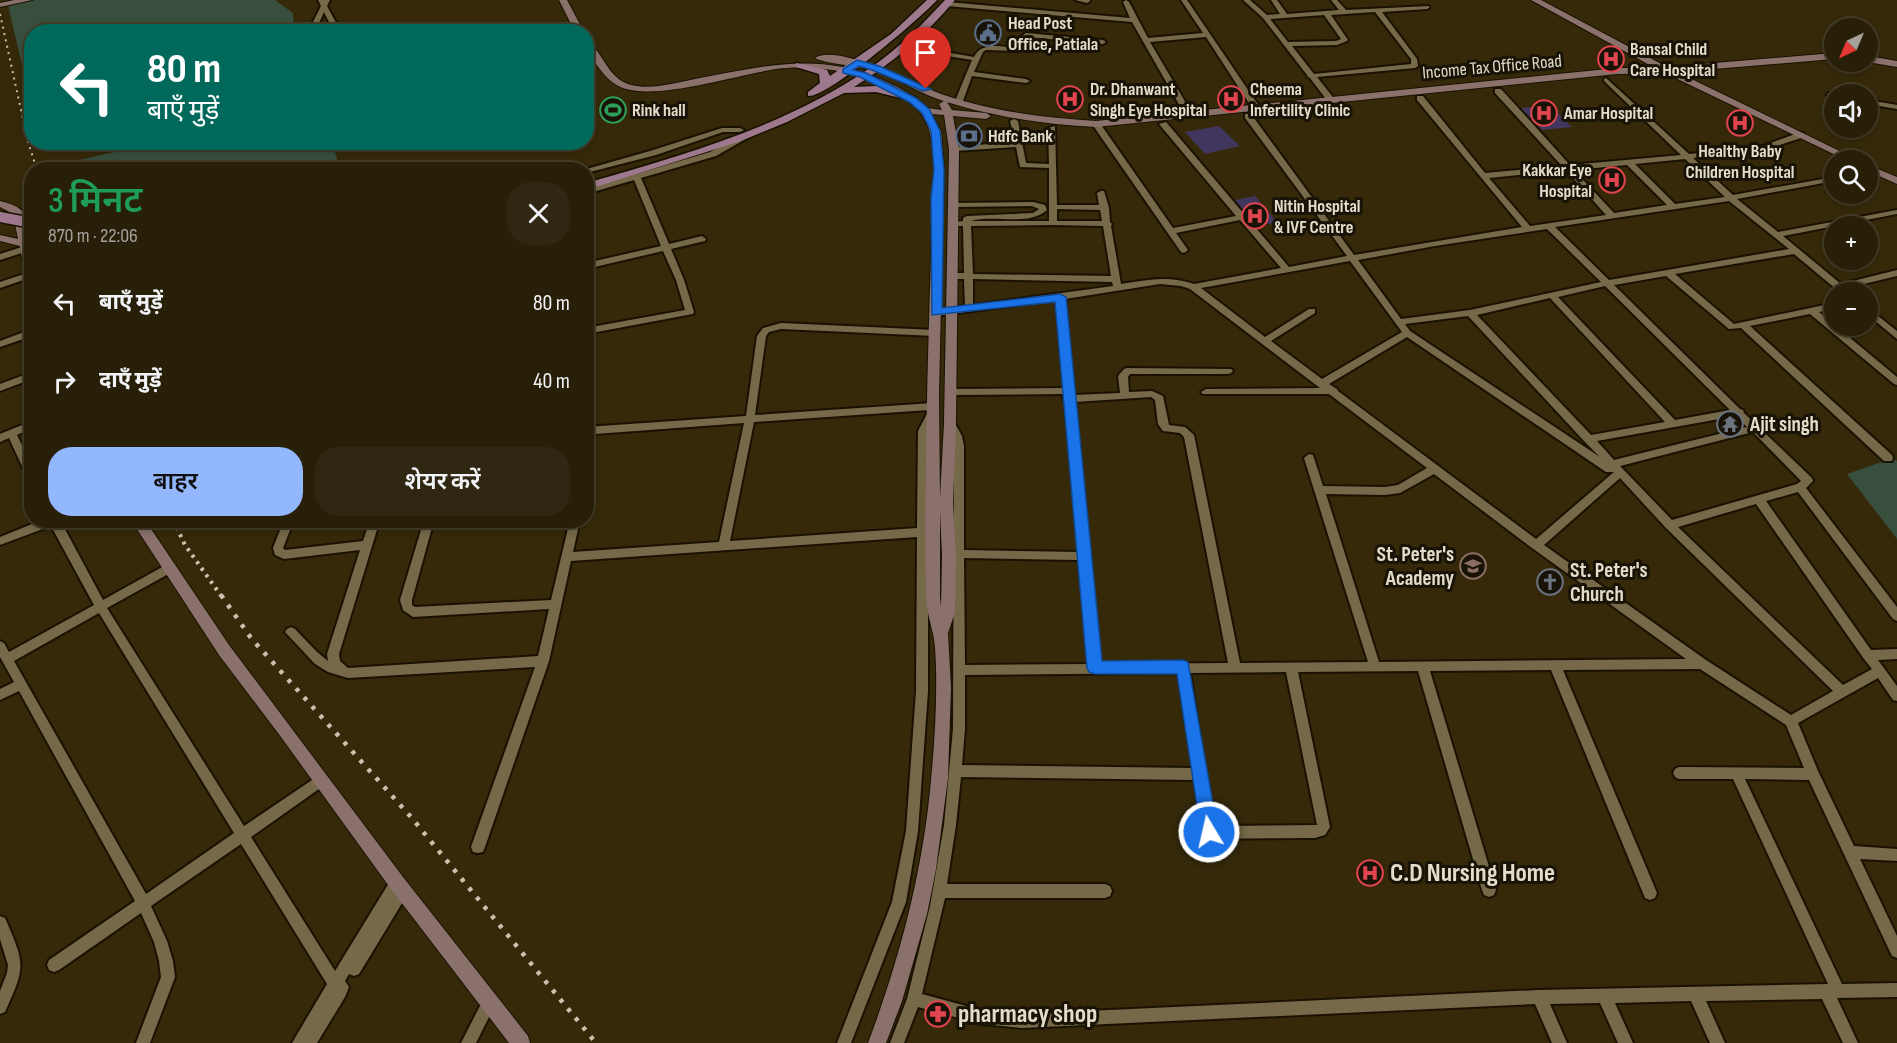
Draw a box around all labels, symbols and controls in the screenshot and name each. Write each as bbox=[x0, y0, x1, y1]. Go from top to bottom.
place label: Head Post Office, Patiala bbox=[1008, 13, 1098, 55]
public building icon: Head Post Office, Patiala bbox=[973, 18, 1003, 48]
north arrow bbox=[1824, 18, 1878, 72]
map controls bbox=[1824, 18, 1878, 336]
pin bbox=[900, 27, 951, 89]
icon: arrive bbox=[909, 36, 942, 69]
place label: Bansal Child Care Hospital bbox=[1630, 39, 1715, 81]
text: 80 m bbox=[147, 44, 221, 95]
hospital icon: Bansal Child Care Hospital bbox=[1596, 44, 1626, 74]
icon: left bbox=[48, 48, 126, 126]
street label: Income Tax Office Road bbox=[1421, 50, 1563, 84]
place label: Dr. Dhanwant Singh Eye Hospital bbox=[1090, 79, 1207, 121]
place label: Cheema Infertility Clinic bbox=[1250, 79, 1350, 121]
hospital icon: Dr. Dhanwant Singh Eye Hospital bbox=[1055, 84, 1085, 114]
hospital icon: Cheema Infertility Clinic bbox=[1216, 84, 1246, 114]
button: sound bbox=[1824, 84, 1878, 138]
text: बाएँ मुड़ें bbox=[147, 95, 219, 127]
sports icon: Rink hall bbox=[598, 95, 628, 125]
hospital icon: Amar Hospital bbox=[1529, 98, 1559, 128]
place label: Rink hall bbox=[632, 100, 686, 121]
place label: Amar Hospital bbox=[1563, 103, 1653, 124]
hospital icon: Healthy Baby Children Hospital bbox=[1725, 108, 1755, 138]
bank icon: Hdfc Bank bbox=[954, 121, 984, 151]
place label: Hdfc Bank bbox=[988, 126, 1053, 147]
place label: Healthy Baby Children Hospital bbox=[1685, 141, 1795, 183]
button: search bbox=[1824, 150, 1878, 204]
place label: Kakkar Eye Hospital bbox=[1522, 160, 1592, 202]
hospital icon: Kakkar Eye Hospital bbox=[1597, 165, 1627, 195]
text: 3 मिनट bbox=[48, 180, 142, 223]
button: close bbox=[507, 182, 570, 245]
place label: Nitin Hospital & IVF Centre bbox=[1274, 196, 1360, 238]
hospital icon: Nitin Hospital & IVF Centre bbox=[1240, 201, 1270, 231]
button: + bbox=[1824, 216, 1878, 270]
text: 870 m · 22:06 bbox=[48, 224, 138, 248]
button: − bbox=[1824, 282, 1878, 336]
icon: left bbox=[48, 287, 81, 320]
text: बाएँ मुड़ें bbox=[99, 289, 163, 316]
text: 80 m bbox=[533, 290, 570, 317]
icon: right bbox=[48, 365, 81, 398]
text: दाएँ मुड़ें bbox=[99, 367, 162, 394]
text: 40 m bbox=[533, 368, 570, 395]
temple icon: Ajit singh bbox=[1715, 409, 1745, 439]
place label: Ajit singh bbox=[1749, 412, 1819, 437]
button: बाहर bbox=[48, 447, 303, 516]
button: शेयर करें bbox=[315, 447, 570, 516]
place label: St. Peter's Academy bbox=[1376, 542, 1454, 591]
school or university icon: St. Peter's Academy bbox=[1458, 551, 1488, 581]
place label: St. Peter's Church bbox=[1570, 558, 1648, 607]
church icon: St. Peter's Church bbox=[1535, 567, 1565, 597]
position arrow bbox=[1177, 800, 1241, 864]
hospital icon: C.D Nursing Home bbox=[1355, 858, 1385, 888]
place label: C.D Nursing Home bbox=[1390, 858, 1555, 889]
pharmacy icon: pharmacy shop bbox=[923, 999, 953, 1029]
place label: pharmacy shop bbox=[958, 999, 1097, 1030]

